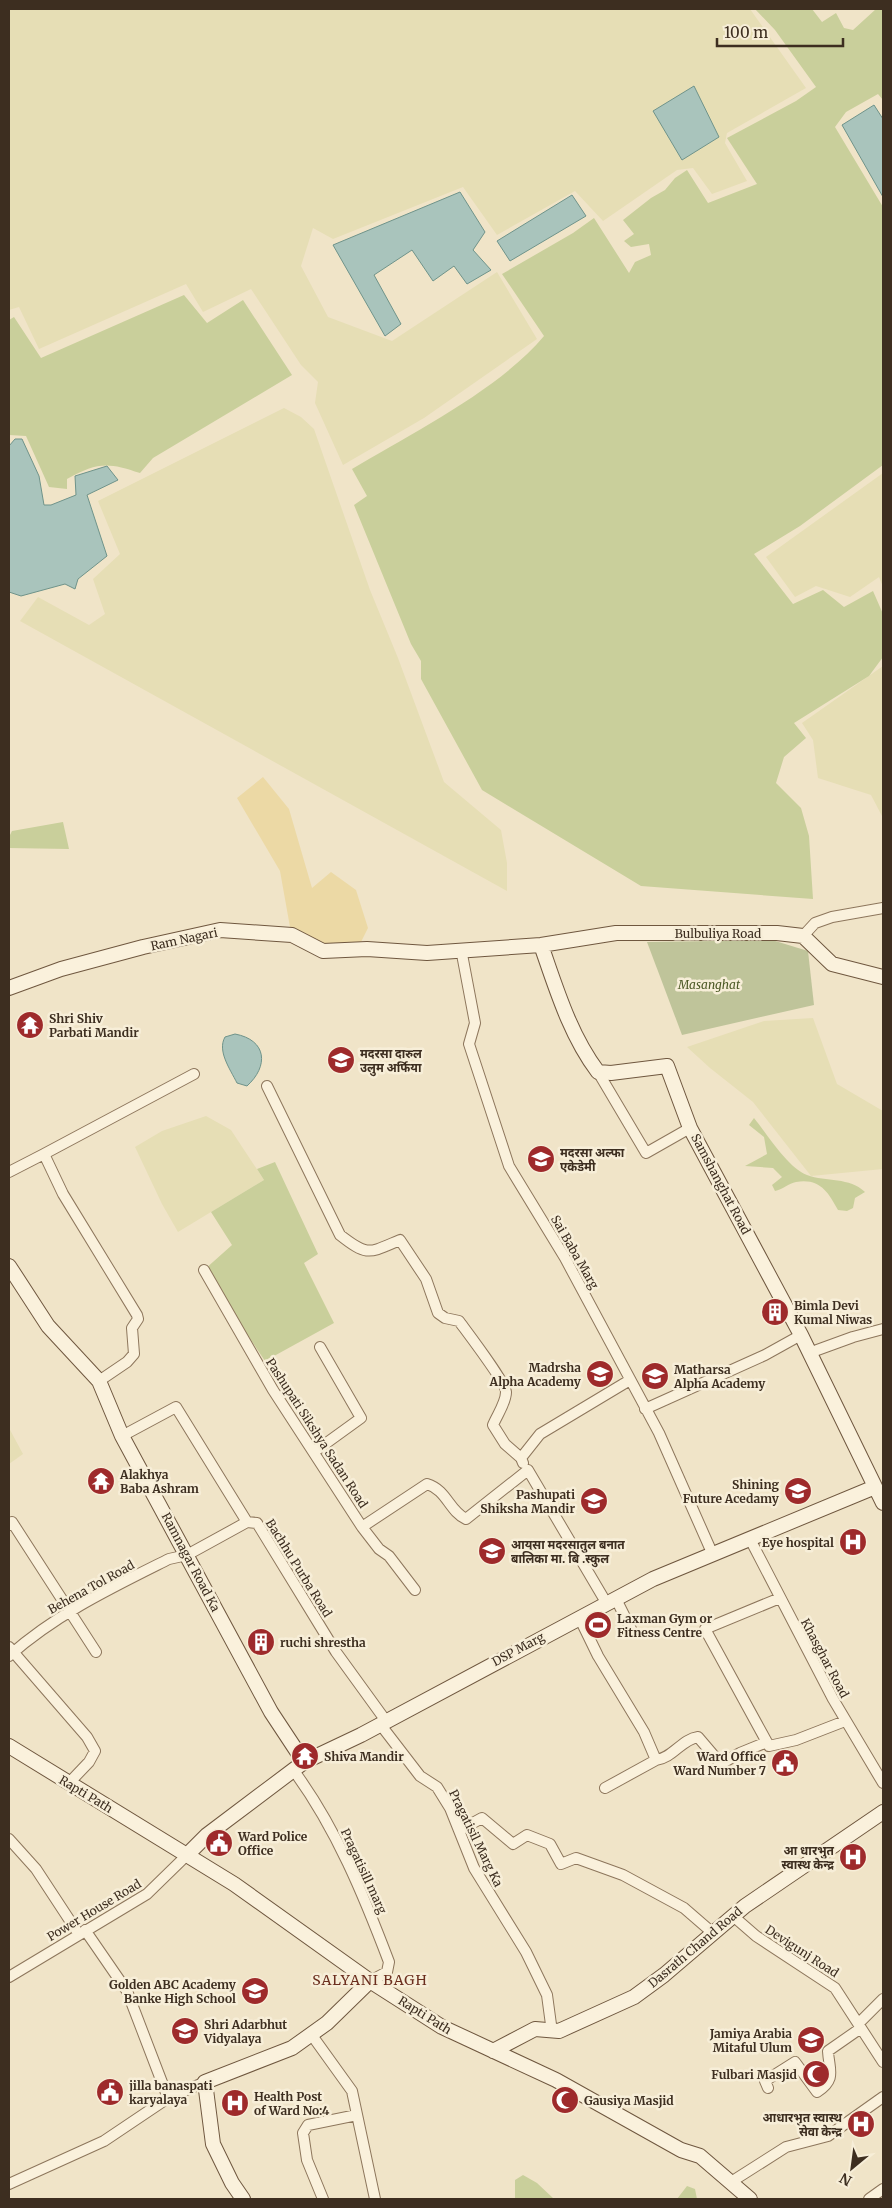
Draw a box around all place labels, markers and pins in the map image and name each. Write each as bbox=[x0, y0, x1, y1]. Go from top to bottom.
temple icon: Shri Shiv Parbati Mandir bbox=[15, 1010, 45, 1040]
place label: Shri Shiv Parbati Mandir bbox=[49, 1011, 139, 1040]
school or university icon: मदरसा दारुल उलुम अर्फिया bbox=[326, 1045, 356, 1075]
place label: मदरसा दारुल उलुम अर्फिया bbox=[360, 1046, 423, 1077]
school or university icon: मदरसा अल्फा एकेडेमी bbox=[526, 1144, 556, 1174]
place label: मदरसा अल्फा एकेडेमी bbox=[560, 1145, 625, 1174]
building icon: Bimla Devi Kumal Niwas bbox=[760, 1297, 790, 1327]
place label: Bimla Devi Kumal Niwas bbox=[794, 1298, 872, 1327]
school or university icon: Madrsha Alpha Academy bbox=[585, 1359, 615, 1389]
place label: Madrsha Alpha Academy bbox=[489, 1360, 582, 1389]
school or university icon: Matharsa Alpha Academy bbox=[640, 1361, 670, 1391]
place label: Matharsa Alpha Academy bbox=[673, 1362, 766, 1391]
temple icon: Alakhya Baba Ashram bbox=[86, 1466, 116, 1496]
place label: Alakhya Baba Ashram bbox=[119, 1467, 199, 1496]
school or university icon: Shining Future Acedamy bbox=[783, 1476, 813, 1506]
place label: Shining Future Acedamy bbox=[683, 1477, 780, 1506]
school or university icon: Pashupati Shiksha Mandir bbox=[579, 1486, 609, 1516]
place label: Pashupati Shiksha Mandir bbox=[480, 1487, 575, 1516]
hospital icon: Eye hospital bbox=[838, 1527, 868, 1557]
place label: Eye hospital bbox=[762, 1535, 834, 1550]
school or university icon: आयुसा मदरसातुल बनात बालिका मा. बि .स्कुल bbox=[477, 1536, 507, 1566]
place label: आयुसा मदरसातुल बनात बालिका मा. बि .स्कुल bbox=[511, 1537, 625, 1568]
sports icon: Laxman Gym or Fitness Centre bbox=[583, 1610, 613, 1640]
place label: Laxman Gym or Fitness Centre bbox=[617, 1611, 713, 1640]
building icon: ruchi shrestha bbox=[246, 1627, 276, 1657]
place label: ruchi shrestha bbox=[280, 1635, 366, 1650]
temple icon: Shiva Mandir bbox=[290, 1741, 320, 1771]
public building icon: Ward Office Ward Number 7 bbox=[770, 1748, 800, 1778]
place label: Shiva Mandir bbox=[324, 1749, 404, 1764]
place label: Ward Office Ward Number 7 bbox=[673, 1749, 767, 1778]
public building icon: Ward Police Office bbox=[204, 1828, 234, 1858]
place label: Ward Police Office bbox=[237, 1829, 308, 1858]
hospital icon: आ धारभुत स्वास्थ केन्द्र bbox=[838, 1842, 868, 1872]
place label: आ धारभुत स्वास्थ केन्द्र bbox=[781, 1843, 835, 1872]
school or university icon: Golden ABC Academy Banke High School bbox=[240, 1976, 270, 2006]
place label: Golden ABC Academy Banke High School bbox=[109, 1977, 237, 2006]
school or university icon: Shri Adarbhut Vidyalaya bbox=[170, 2016, 200, 2046]
place label: Shri Adarbhut Vidyalaya bbox=[203, 2017, 287, 2046]
school or university icon: Jamiya Arabia Mitaful Ulum bbox=[796, 2025, 826, 2055]
place label: Jamiya Arabia Mitaful Ulum bbox=[709, 2026, 792, 2055]
mosque icon: Fulbari Masjid bbox=[801, 2059, 831, 2089]
place label: Fulbari Masjid bbox=[711, 2067, 798, 2082]
public building icon: jilla banaspati karyalaya bbox=[95, 2077, 125, 2107]
place label: jilla banaspati karyalaya bbox=[128, 2078, 213, 2107]
mosque icon: Gausiya Masjid bbox=[550, 2085, 580, 2115]
hospital icon: Health Post of Ward No:4 bbox=[220, 2088, 250, 2118]
place label: Health Post of Ward No:4 bbox=[254, 2089, 330, 2118]
place label: Gausiya Masjid bbox=[584, 2093, 674, 2108]
hospital icon: आधारभुत स्वास्थ सेवा केन्द्र bbox=[846, 2109, 876, 2139]
place label: आधारभुत स्वास्थ सेवा केन्द्र bbox=[762, 2110, 842, 2139]

